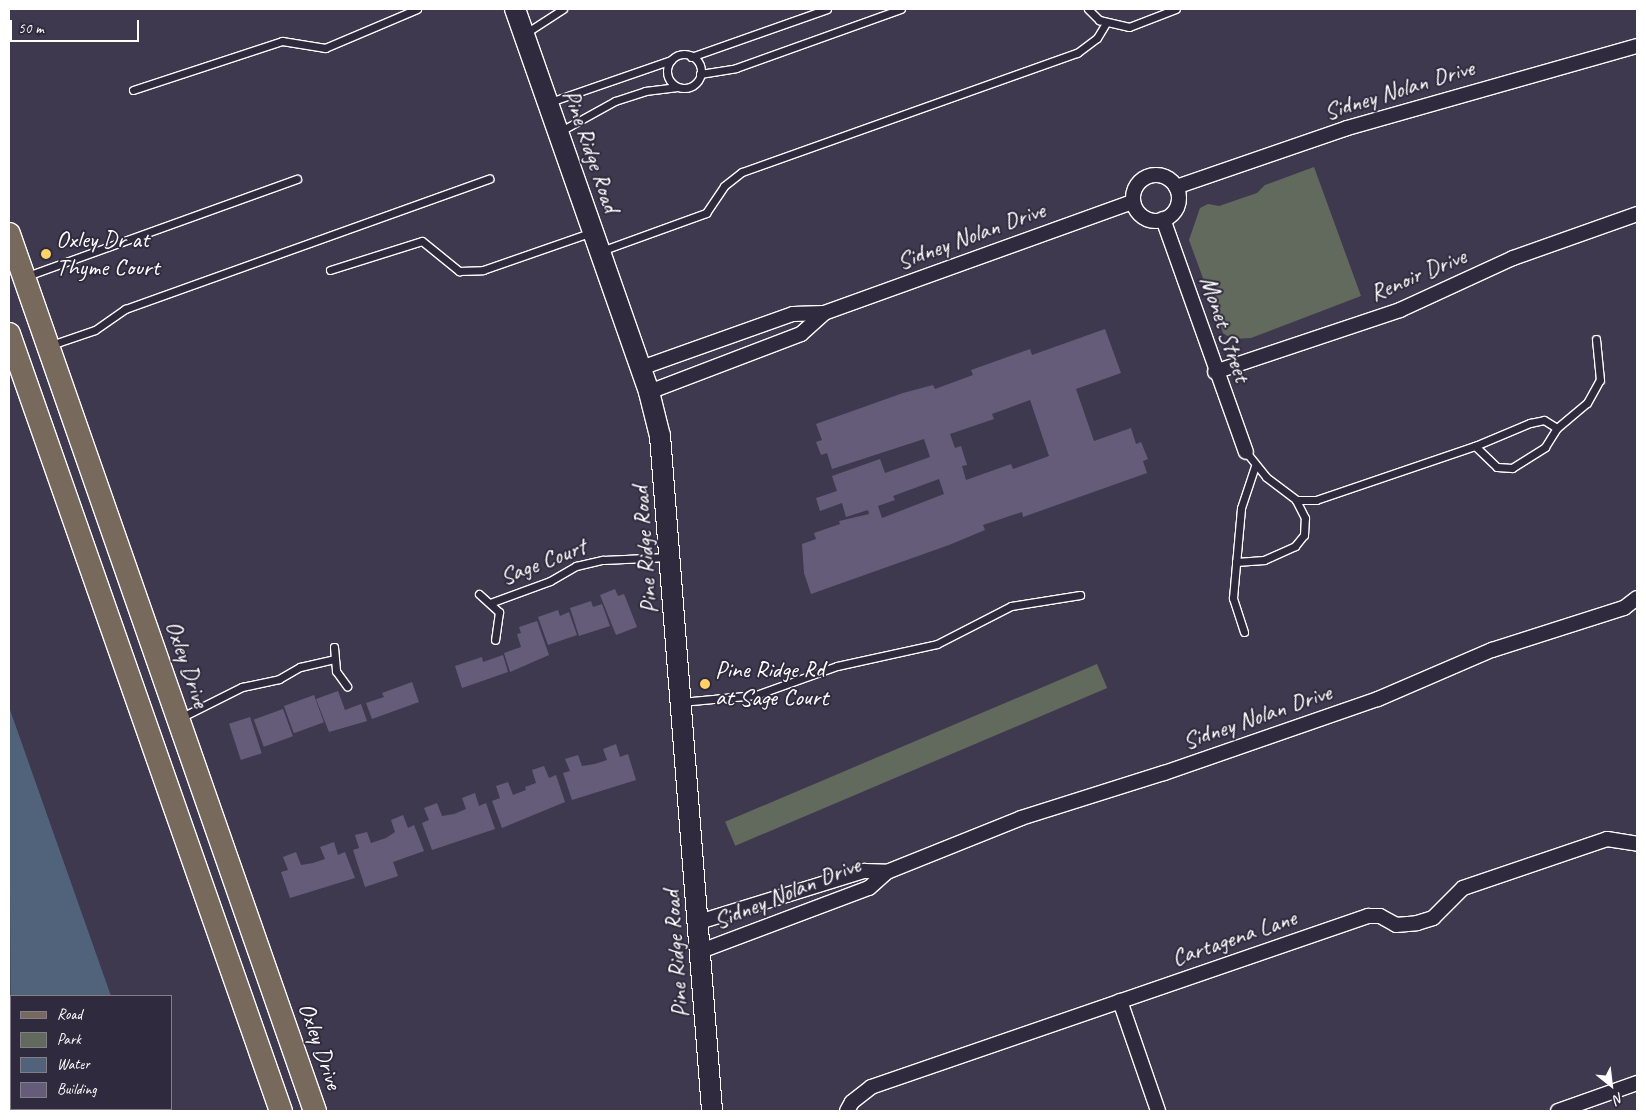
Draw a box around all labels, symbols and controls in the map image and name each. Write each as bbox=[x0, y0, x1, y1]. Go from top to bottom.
scale bar bbox=[12, 10, 141, 42]
text: 50 m bbox=[18, 19, 44, 38]
street label: Sidney Nolan Drive bbox=[1321, 54, 1477, 126]
street label: Pine Ridge Road bbox=[556, 85, 626, 217]
street label: Sidney Nolan Drive bbox=[893, 196, 1049, 276]
place label: Oxley Dr at Thyme Court bbox=[56, 226, 159, 282]
street label: Renoir Drive bbox=[1366, 242, 1470, 308]
marker: Oxley Dr at Thyme Court bbox=[40, 248, 52, 260]
street label: Monet Street bbox=[1193, 272, 1257, 386]
street label: Pine Ridge Road bbox=[626, 484, 664, 616]
street label: Sage Court bbox=[496, 533, 590, 591]
street label: Oxley Drive bbox=[159, 617, 215, 711]
place label: Pine Ridge Rd at Sage Court bbox=[715, 656, 829, 712]
marker: Pine Ridge Rd at Sage Court bbox=[699, 678, 711, 690]
street label: Sidney Nolan Drive bbox=[1179, 678, 1335, 756]
street label: Sidney Nolan Drive bbox=[710, 851, 864, 935]
street label: Pine Ridge Road bbox=[657, 888, 695, 1020]
street label: Cartagena Lane bbox=[1167, 903, 1301, 973]
legend bbox=[10, 995, 172, 1110]
street label: Oxley Drive bbox=[292, 999, 348, 1093]
text: Road bbox=[57, 1005, 82, 1024]
text: Park bbox=[57, 1030, 81, 1049]
text: Water bbox=[57, 1055, 90, 1074]
north arrow bbox=[1586, 1060, 1636, 1110]
text: Building bbox=[57, 1080, 96, 1099]
text: N bbox=[1611, 1089, 1626, 1108]

